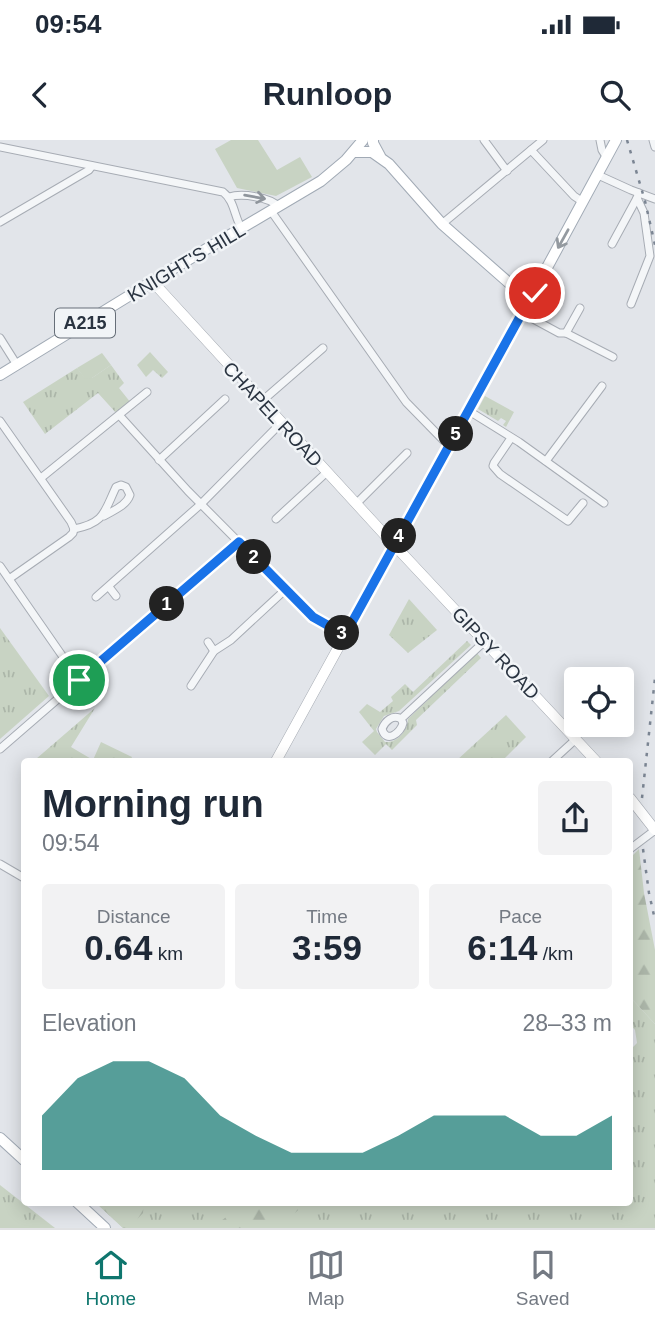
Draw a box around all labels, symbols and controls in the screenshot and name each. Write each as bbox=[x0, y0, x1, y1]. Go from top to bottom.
text: 09:54 bbox=[35, 9, 102, 39]
icon: back bbox=[21, 76, 59, 114]
text: Runloop bbox=[263, 76, 392, 112]
icon: search bbox=[596, 76, 634, 114]
one-way arrow bbox=[243, 191, 266, 205]
street label: KNIGHT'S HILL bbox=[124, 219, 249, 306]
one-way arrow bbox=[556, 228, 569, 249]
pin bbox=[505, 263, 565, 323]
icon: check bbox=[516, 274, 554, 312]
road number: A215 bbox=[55, 308, 115, 338]
street label: CHAPEL ROAD bbox=[219, 358, 327, 471]
pin: 5 bbox=[438, 416, 474, 452]
text: 5 bbox=[450, 423, 461, 444]
pin: 4 bbox=[382, 518, 416, 554]
text: 4 bbox=[393, 525, 404, 546]
pin: 2 bbox=[236, 540, 272, 574]
text: 2 bbox=[248, 546, 259, 567]
pin: 1 bbox=[150, 587, 184, 622]
text: 1 bbox=[161, 593, 172, 614]
street label: GIPSY ROAD bbox=[448, 603, 544, 704]
pin: 3 bbox=[324, 616, 360, 650]
text: 3 bbox=[336, 622, 347, 643]
pin bbox=[49, 650, 109, 710]
icon: arrive bbox=[60, 661, 98, 699]
map controls bbox=[564, 667, 634, 737]
button: locate bbox=[564, 667, 634, 737]
button: share bbox=[538, 781, 612, 855]
text: Morning run bbox=[42, 783, 264, 825]
text: 09:54 bbox=[42, 830, 100, 856]
text: Distance bbox=[97, 906, 171, 927]
text: Time bbox=[306, 906, 348, 927]
text: Pace bbox=[499, 906, 542, 927]
text: 0.64 bbox=[84, 928, 152, 967]
text: 3:59 bbox=[292, 928, 362, 967]
text: 6:14 bbox=[467, 928, 537, 967]
text: km bbox=[152, 943, 183, 964]
text: /km bbox=[537, 943, 573, 964]
text: Elevation bbox=[42, 1010, 137, 1036]
text: 28–33 m bbox=[522, 1010, 612, 1036]
tab: Home bbox=[85, 1246, 136, 1310]
tab: Map bbox=[307, 1246, 345, 1310]
tab: Saved bbox=[516, 1246, 570, 1310]

